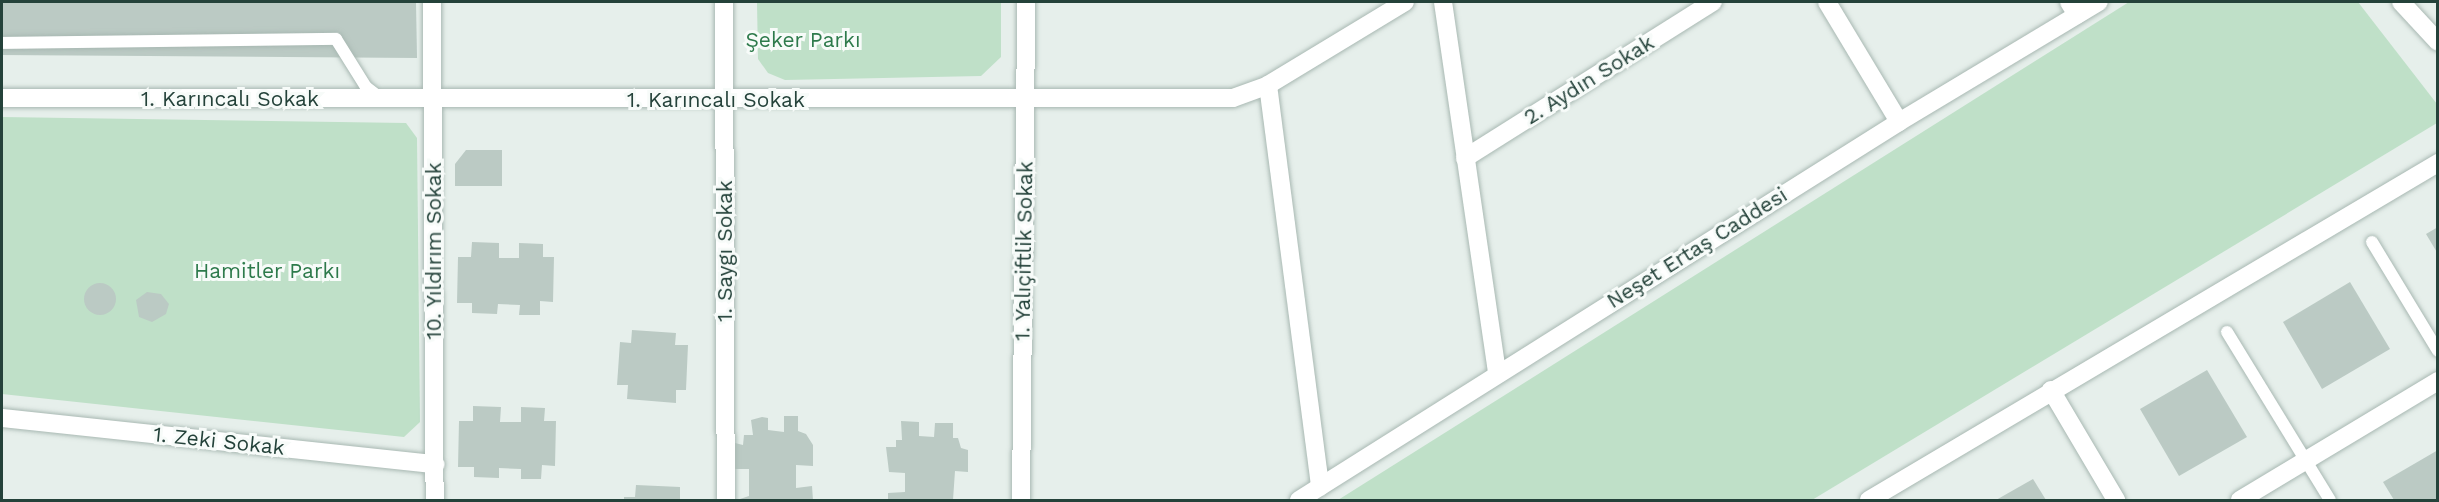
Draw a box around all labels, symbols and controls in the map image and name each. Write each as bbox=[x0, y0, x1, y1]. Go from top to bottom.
park label: Şeker Parkı bbox=[745, 27, 861, 53]
street label: 2. Aydın Sokak bbox=[1519, 30, 1659, 130]
street label: 1. Karıncalı Sokak bbox=[141, 86, 319, 112]
street label: 1. Karıncalı Sokak bbox=[627, 87, 805, 113]
street label: 1. Yalıçiftlik Sokak bbox=[1010, 160, 1038, 342]
street label: 10. Yıldırım Sokak bbox=[421, 162, 447, 340]
street label: 1. Saygı Sokak bbox=[712, 180, 738, 322]
street label: Neşet Ertaş Caddesi bbox=[1602, 182, 1792, 314]
park label: Hamitler Parkı bbox=[194, 258, 340, 284]
street label: 1. Zeki Sokak bbox=[152, 422, 286, 460]

